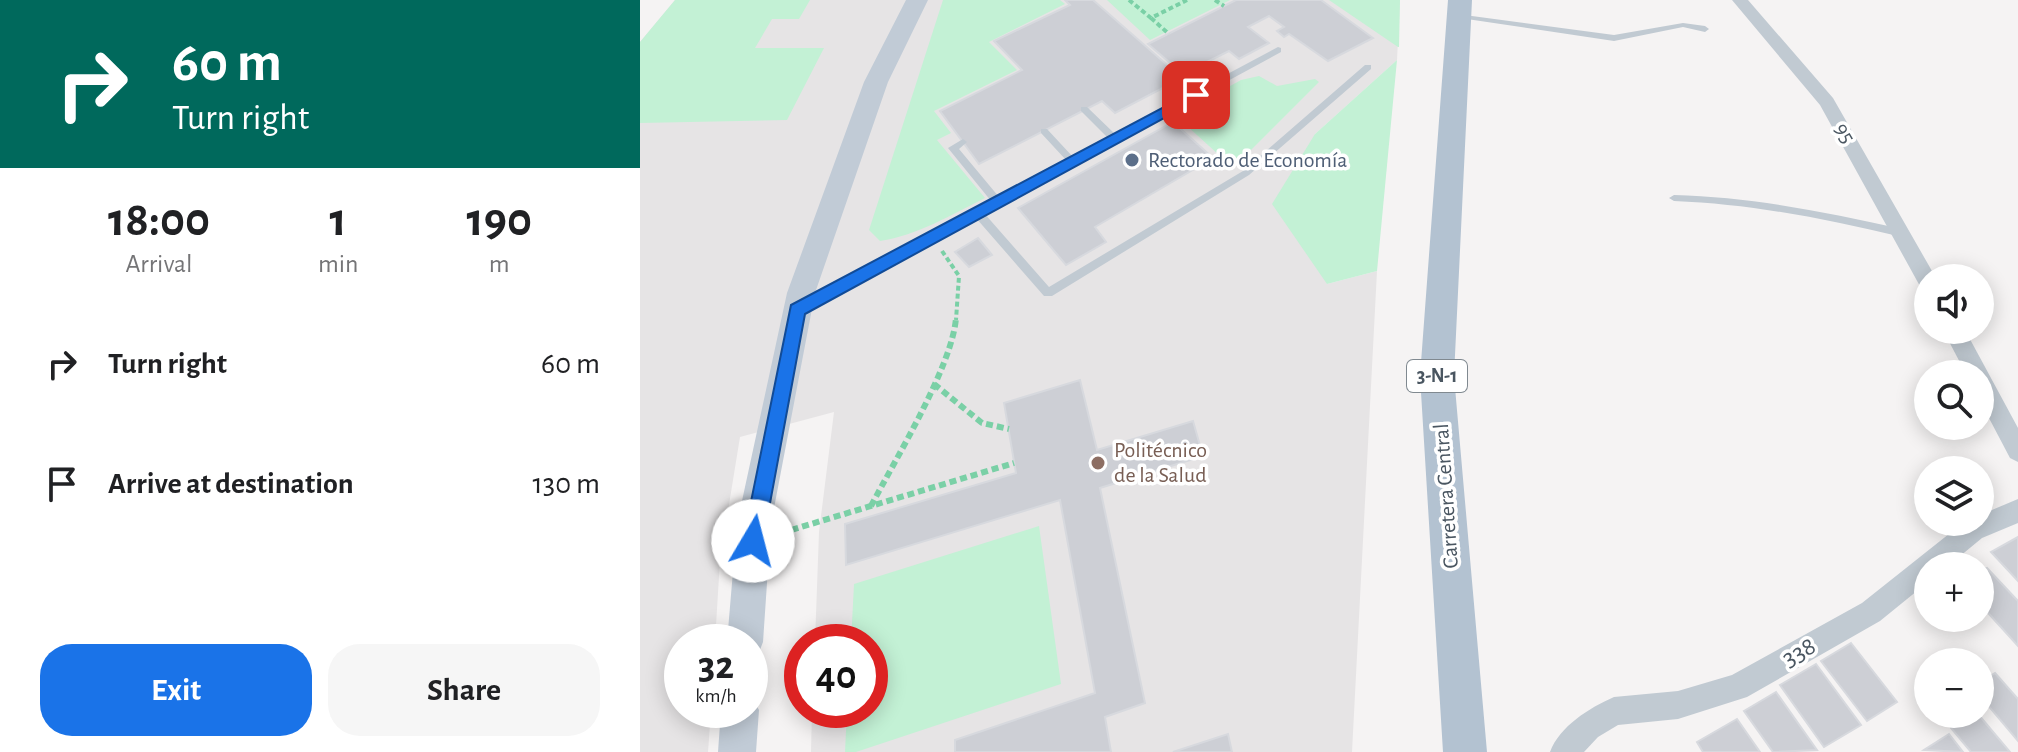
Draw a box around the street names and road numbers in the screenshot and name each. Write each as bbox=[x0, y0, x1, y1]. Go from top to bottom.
street label: 95 bbox=[1831, 119, 1859, 147]
road number: 3-N-1 bbox=[1407, 360, 1467, 392]
street label: Carretera Central bbox=[1430, 423, 1462, 569]
street label: 338 bbox=[1778, 632, 1820, 672]

